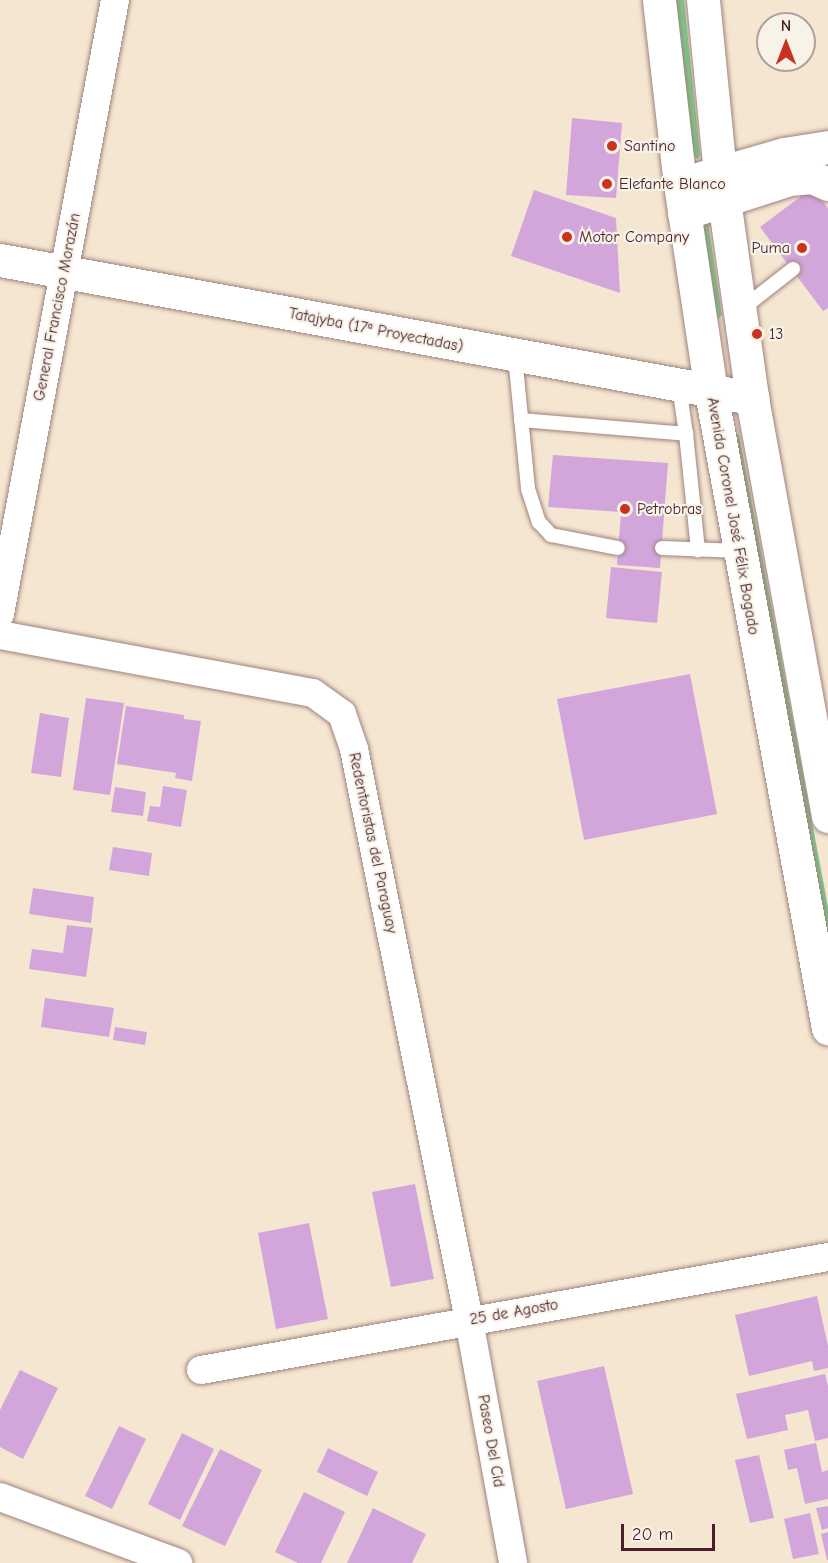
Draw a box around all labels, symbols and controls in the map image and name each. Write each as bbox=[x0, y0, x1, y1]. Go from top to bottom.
north arrow bbox=[756, 12, 816, 72]
text: N bbox=[781, 17, 791, 35]
place label: Santino bbox=[624, 136, 675, 156]
marker: Santino bbox=[605, 139, 619, 153]
place label: Elefante Blanco bbox=[619, 174, 726, 194]
marker: Elefante Blanco bbox=[600, 177, 614, 191]
street label: General Francisco Morazán bbox=[29, 211, 85, 403]
place label: Motor Company bbox=[579, 227, 689, 247]
marker: Motor Company bbox=[560, 230, 574, 244]
place label: Puma bbox=[751, 238, 790, 258]
marker: Puma bbox=[795, 241, 809, 255]
street label: Tatajyba (17ª Proyectadas) bbox=[287, 304, 465, 356]
place label: 13 bbox=[769, 324, 783, 344]
marker: 13 bbox=[750, 327, 764, 341]
street label: Avenida Coronel José Félix Bogado bbox=[703, 396, 763, 636]
place label: Petrobras bbox=[637, 499, 702, 519]
marker: Petrobras bbox=[618, 502, 632, 516]
street label: Redentoristas del Paraguay bbox=[344, 751, 402, 935]
street label: 25 de Agosto bbox=[468, 1295, 560, 1329]
street label: Paseo Del Cid bbox=[473, 1393, 509, 1489]
scale bar bbox=[624, 1512, 718, 1550]
text: 20 m bbox=[632, 1524, 673, 1545]

